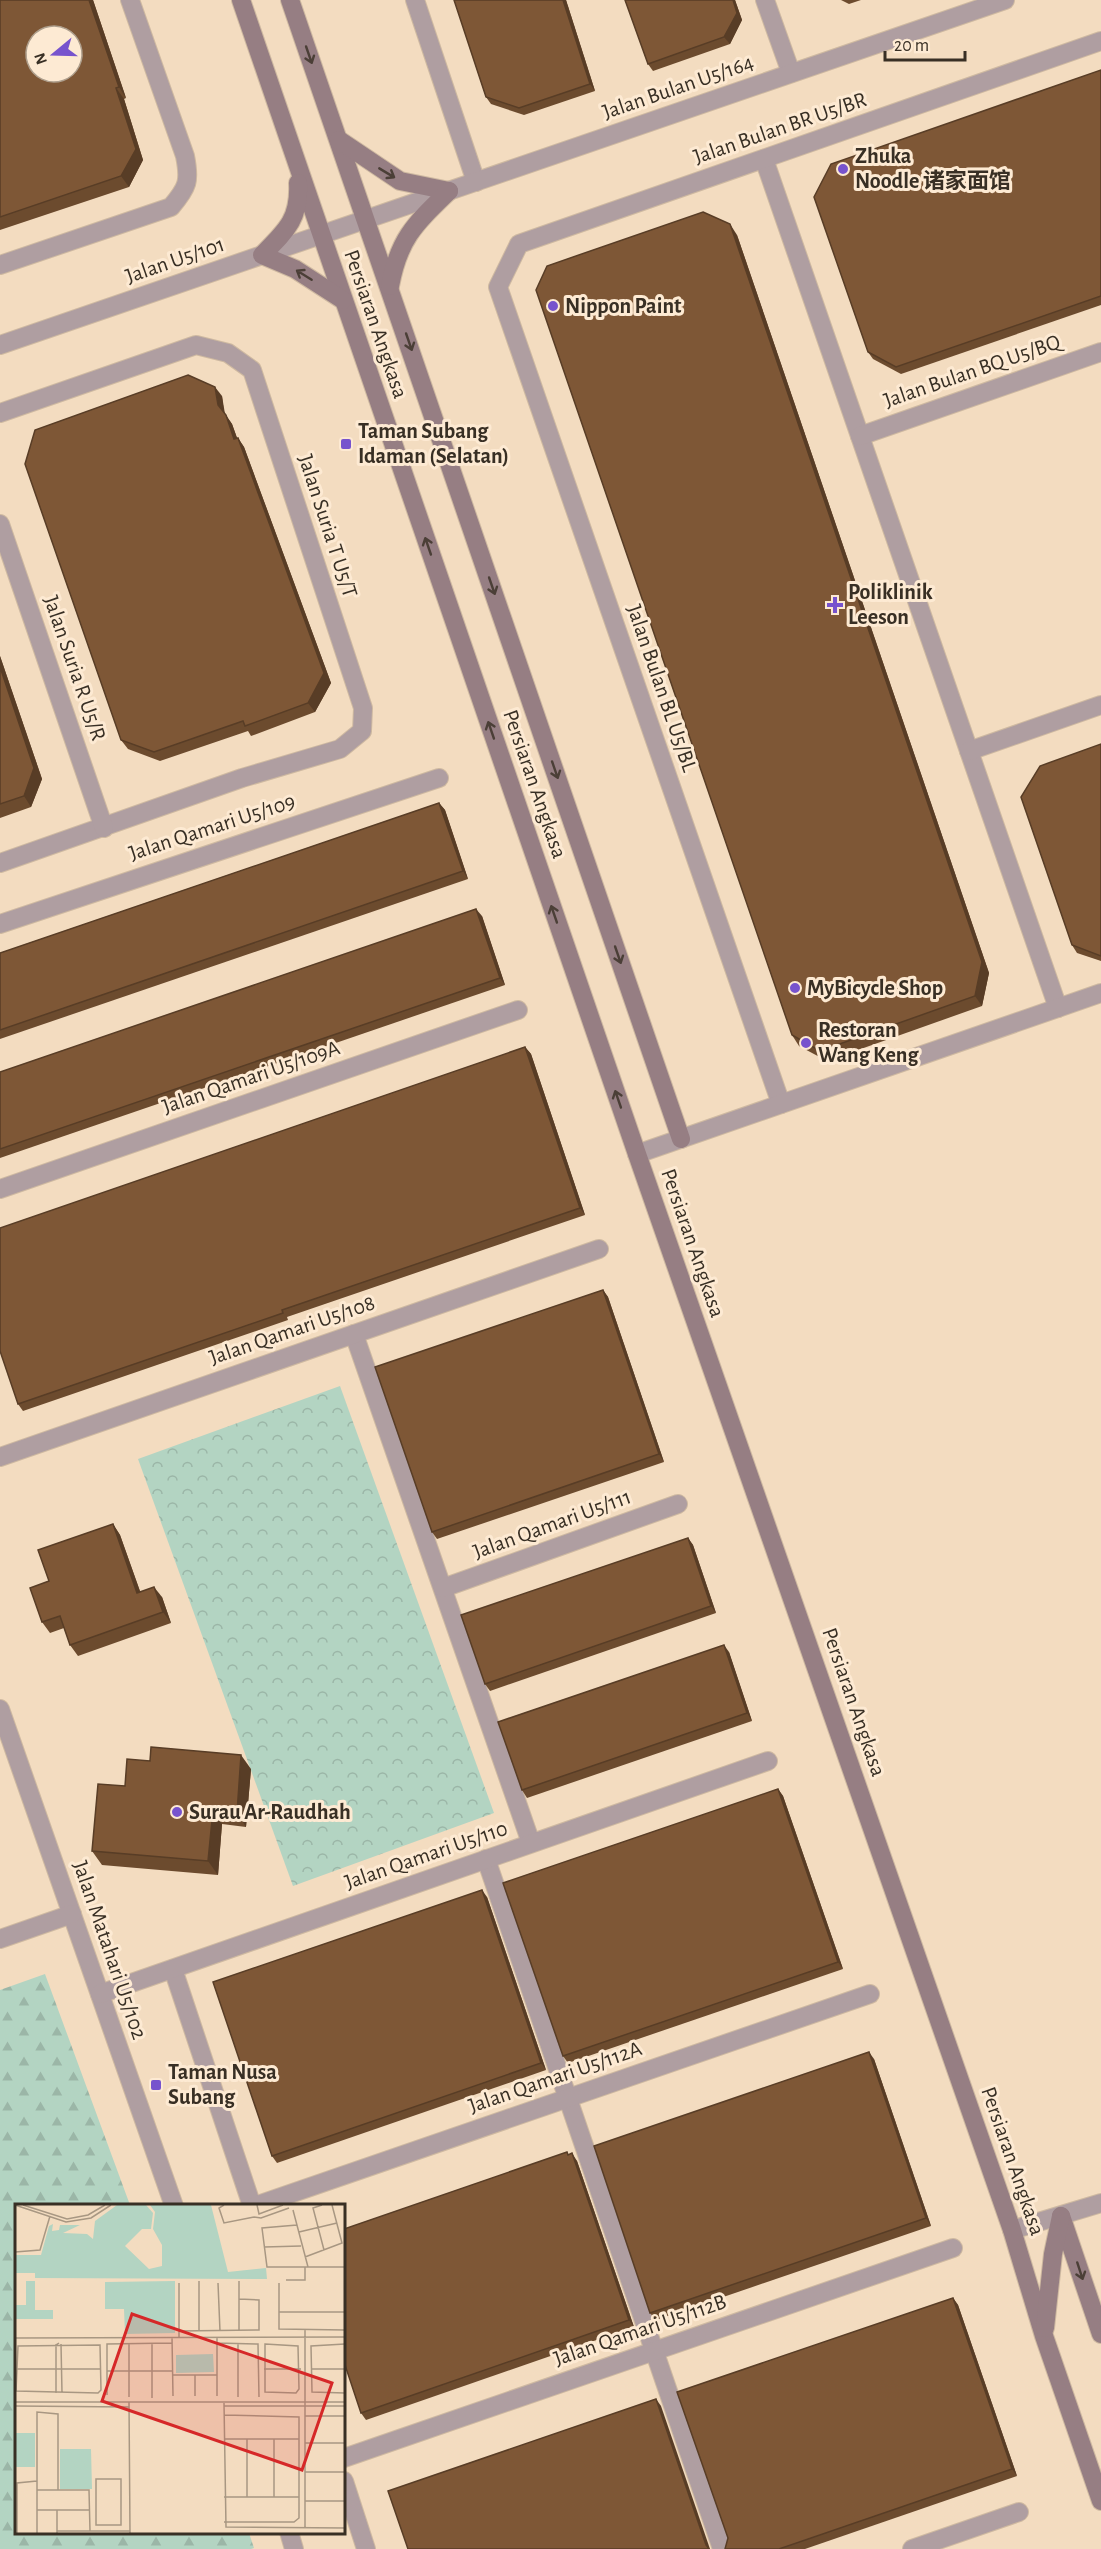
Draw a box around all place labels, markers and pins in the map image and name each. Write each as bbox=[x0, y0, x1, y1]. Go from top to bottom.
place label: Zhuka Noodle 诸家面馆 bbox=[855, 145, 1011, 192]
marker: Zhuka Noodle 诸家面馆 bbox=[836, 162, 850, 176]
place label: Nippon Paint bbox=[565, 295, 682, 317]
marker: Nippon Paint bbox=[546, 299, 560, 313]
place label: Taman Subang Idaman (Selatan) bbox=[358, 420, 509, 467]
marker: Taman Subang Idaman (Selatan) bbox=[339, 437, 353, 451]
place label: Poliklinik Leeson bbox=[848, 581, 933, 628]
marker: Poliklinik Leeson bbox=[826, 596, 844, 614]
place label: MyBicycle Shop bbox=[807, 977, 943, 1000]
marker: MyBicycle Shop bbox=[788, 981, 802, 995]
place label: Restoran Wang Keng bbox=[818, 1019, 919, 1066]
marker: Restoran Wang Keng bbox=[799, 1036, 813, 1050]
place label: Surau Ar-Raudhah bbox=[189, 1801, 351, 1823]
marker: Surau Ar-Raudhah bbox=[170, 1805, 184, 1819]
place label: Taman Nusa Subang bbox=[168, 2061, 277, 2108]
marker: Taman Nusa Subang bbox=[149, 2078, 163, 2092]

